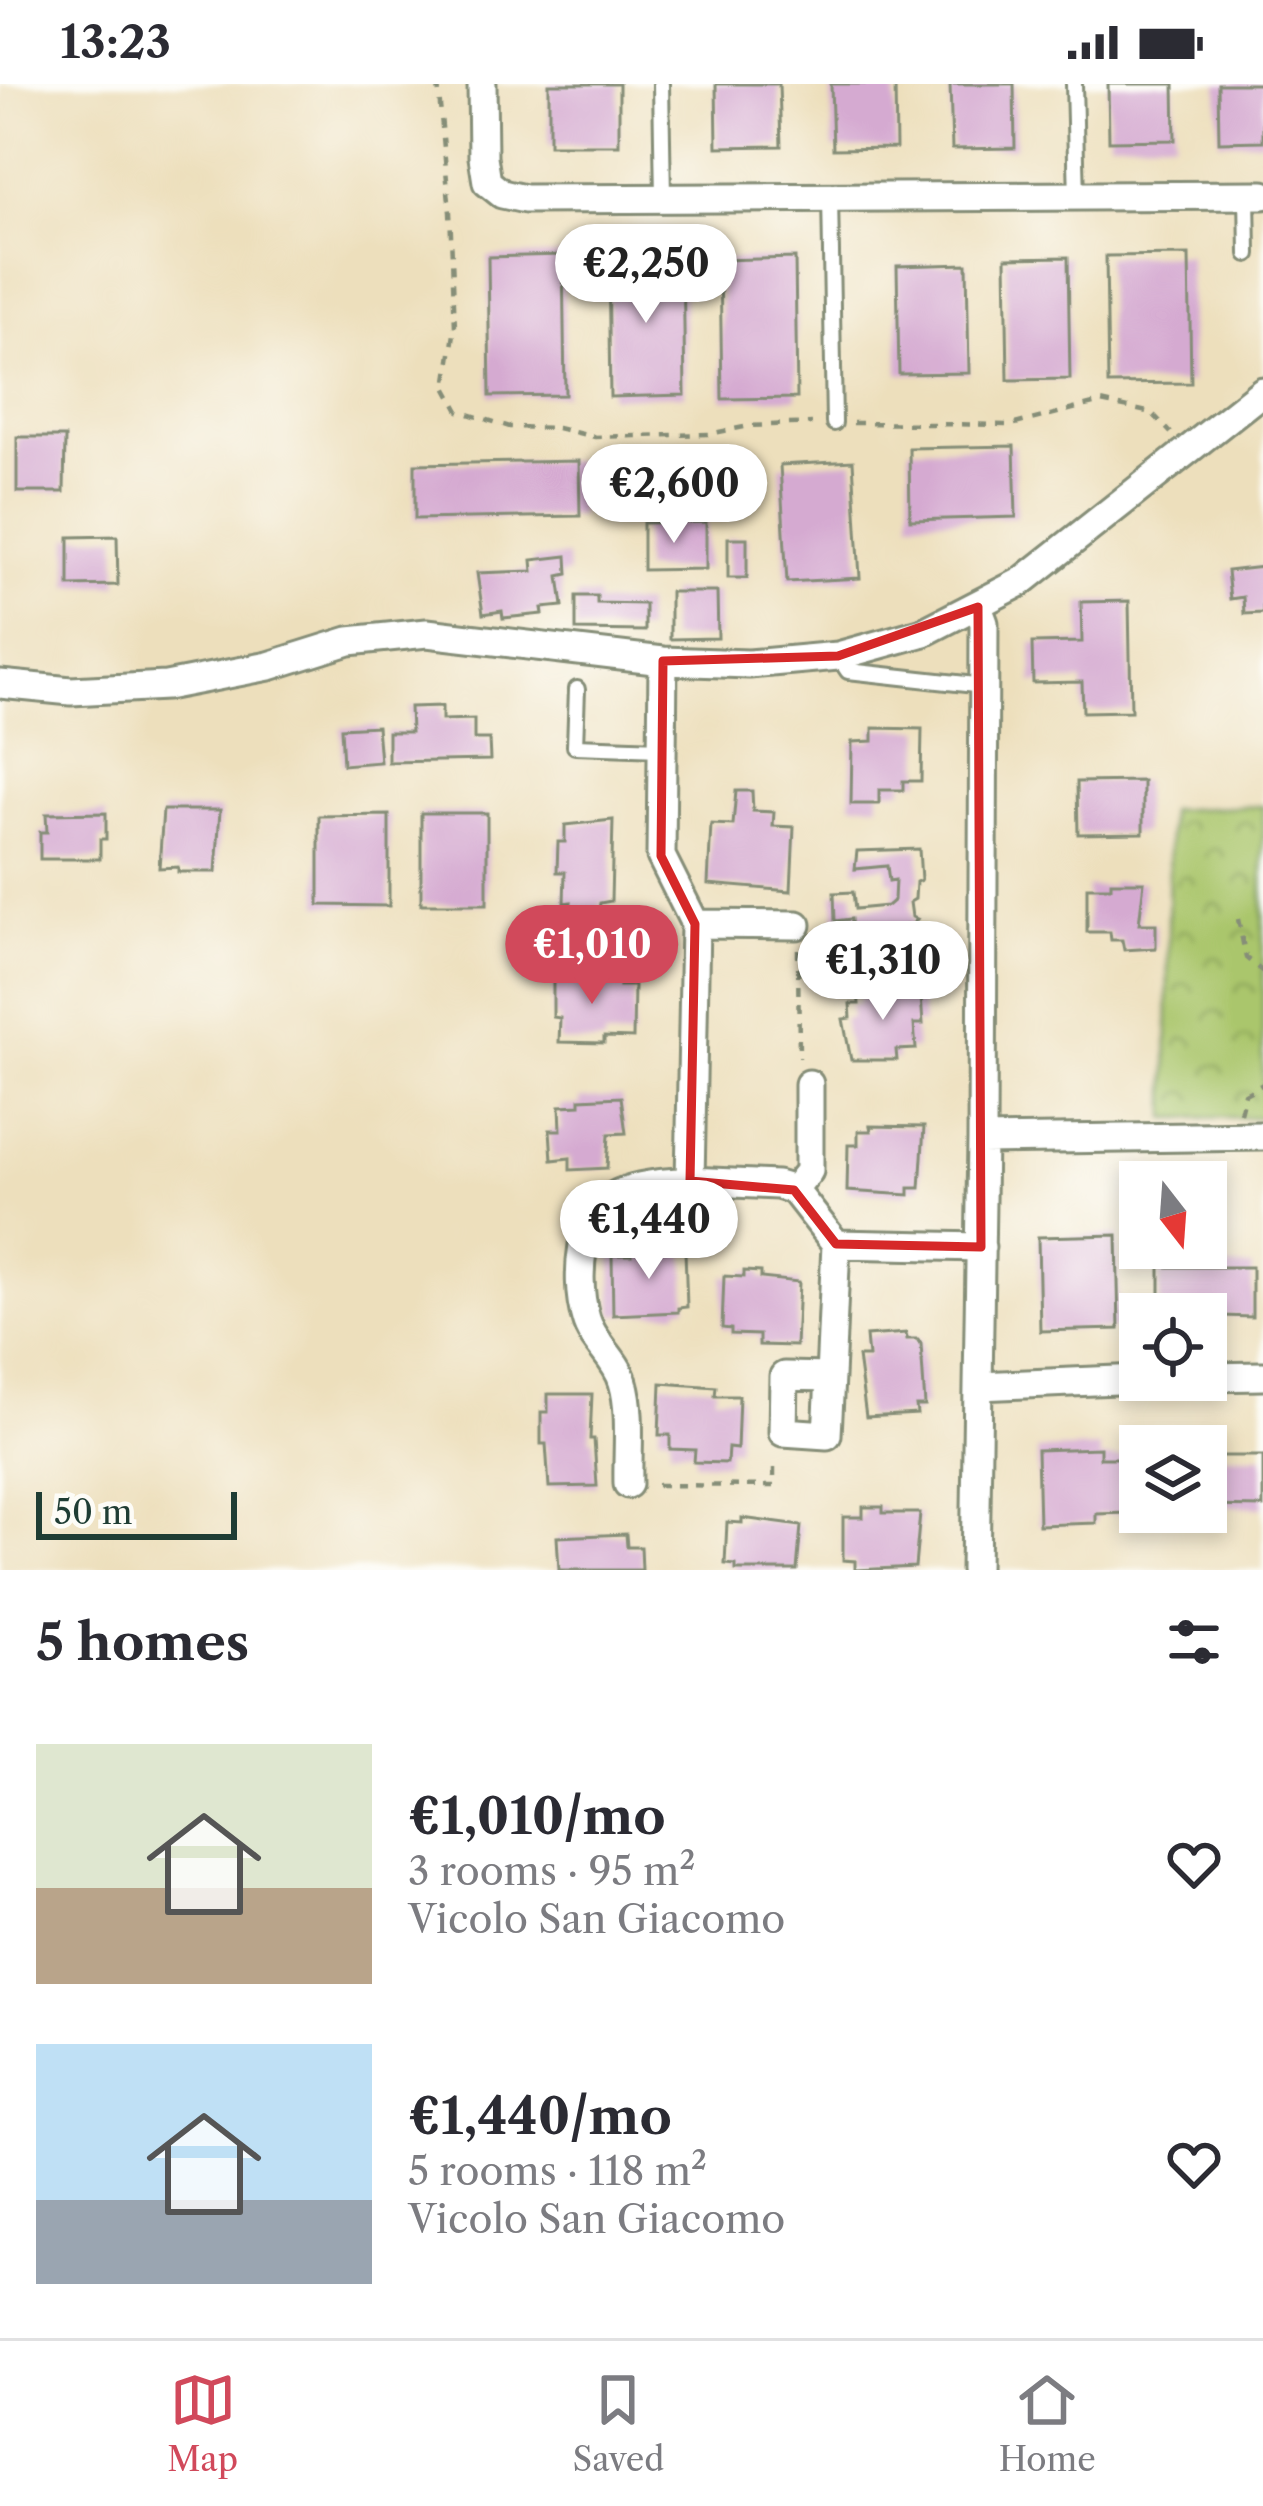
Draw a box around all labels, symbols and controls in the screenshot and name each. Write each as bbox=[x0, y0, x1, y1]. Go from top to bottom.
text: 13:23 bbox=[60, 14, 171, 70]
pin: €2,250 bbox=[548, 224, 744, 326]
text: €2,250 bbox=[582, 239, 710, 287]
pin: €2,600 bbox=[576, 444, 772, 546]
text: €2,600 bbox=[608, 459, 740, 507]
pin: €1,010 bbox=[494, 905, 690, 1007]
text: €1,010 bbox=[532, 920, 652, 968]
pin: €1,310 bbox=[785, 921, 981, 1023]
text: €1,310 bbox=[824, 936, 942, 984]
north arrow bbox=[1119, 1161, 1227, 1269]
map controls bbox=[1119, 1161, 1227, 1533]
pin: €1,440 bbox=[551, 1180, 747, 1282]
text: €1,440 bbox=[587, 1195, 711, 1243]
button: locate bbox=[1119, 1293, 1227, 1401]
button: layers bbox=[1119, 1425, 1227, 1533]
scale bar bbox=[36, 1486, 237, 1539]
text: 50 m bbox=[54, 1492, 132, 1533]
icon: filters bbox=[1161, 1609, 1227, 1675]
text: 5 homes bbox=[36, 1611, 249, 1673]
text: €1,010/mo bbox=[408, 1785, 666, 1847]
icon: home bbox=[132, 1792, 276, 1936]
icon: heart bbox=[1161, 1831, 1227, 1897]
text: 3 rooms · 95 m² bbox=[408, 1847, 695, 1895]
text: Vicolo San Giacomo bbox=[408, 1895, 785, 1943]
text: €1,440/mo bbox=[408, 2085, 672, 2147]
icon: home bbox=[132, 2092, 276, 2236]
icon: heart bbox=[1161, 2131, 1227, 2197]
text: 5 rooms · 118 m² bbox=[408, 2147, 707, 2195]
text: Vicolo San Giacomo bbox=[408, 2195, 785, 2243]
tab: Map bbox=[167, 2367, 238, 2480]
tab: Saved bbox=[573, 2367, 664, 2480]
tab: Home bbox=[999, 2367, 1096, 2480]

